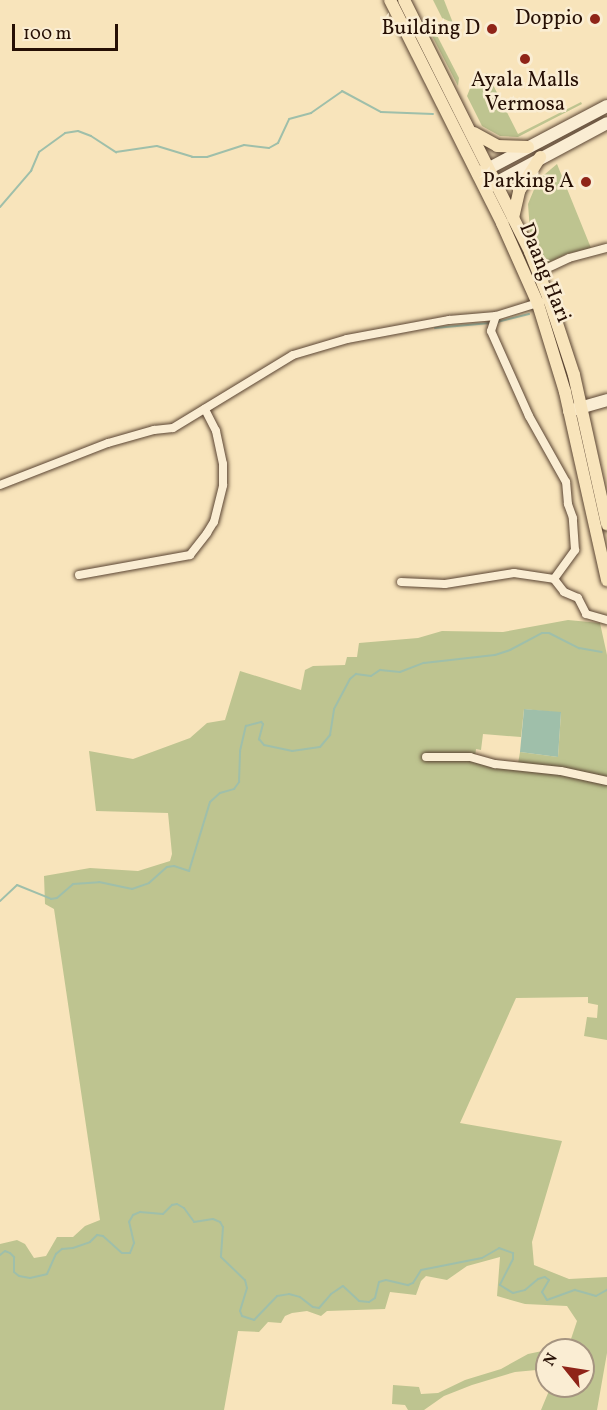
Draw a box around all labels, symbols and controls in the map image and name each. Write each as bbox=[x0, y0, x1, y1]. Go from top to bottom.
place label: Doppio bbox=[515, 6, 583, 32]
scale bar bbox=[15, 12, 122, 50]
marker: Doppio bbox=[588, 12, 602, 26]
place label: Building D bbox=[382, 16, 480, 42]
text: 100 m bbox=[23, 22, 72, 47]
marker: Building D bbox=[485, 22, 499, 36]
marker: Ayala Malls Vermosa bbox=[518, 52, 532, 66]
place label: Ayala Malls Vermosa bbox=[471, 68, 579, 118]
place label: Parking A bbox=[483, 169, 574, 195]
marker: Parking A bbox=[579, 175, 593, 189]
street label: Daang Hari bbox=[513, 220, 575, 326]
north arrow bbox=[535, 1338, 595, 1398]
text: N bbox=[539, 1349, 564, 1371]

